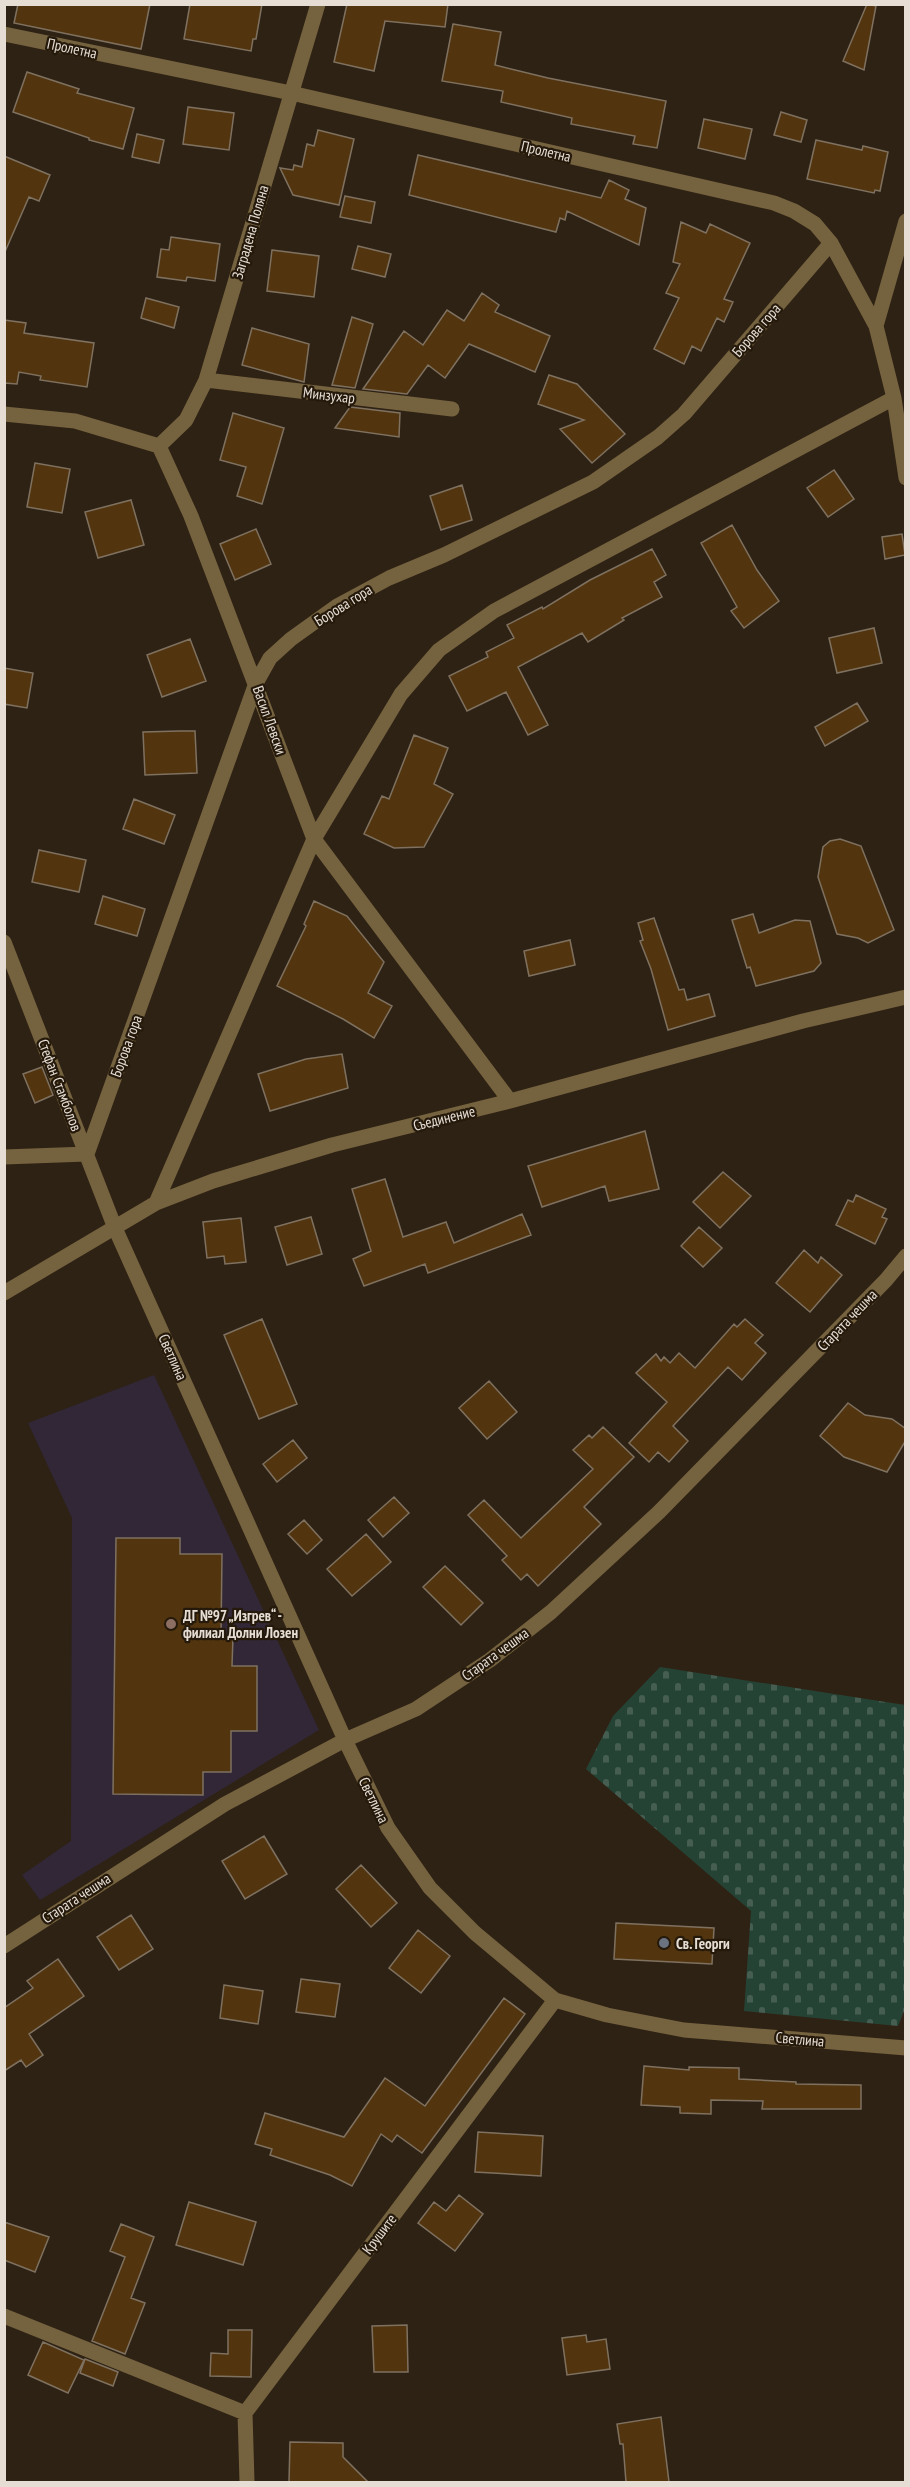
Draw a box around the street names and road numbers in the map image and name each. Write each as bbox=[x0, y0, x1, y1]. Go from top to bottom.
street label: Пролетна bbox=[45, 33, 99, 63]
street label: Пролетна bbox=[519, 136, 573, 166]
street label: Заградена Поляна bbox=[228, 183, 272, 281]
street label: Борова гора bbox=[728, 299, 784, 361]
street label: Минзухар bbox=[302, 382, 356, 408]
street label: Борова гора bbox=[311, 580, 375, 630]
street label: Васил Левски bbox=[249, 683, 291, 757]
street label: Борова гора bbox=[106, 1012, 146, 1080]
street label: Стефан Стамболов bbox=[34, 1036, 86, 1134]
street label: Съединение bbox=[411, 1101, 477, 1135]
street label: Старата чешма bbox=[813, 1285, 881, 1355]
street label: Светлина bbox=[154, 1331, 192, 1383]
street label: Старата чешма bbox=[458, 1623, 532, 1685]
street label: Светлина bbox=[355, 1774, 393, 1826]
street label: Старата чешма bbox=[38, 1869, 114, 1927]
street label: Светлина bbox=[775, 2027, 825, 2051]
street label: Крушите bbox=[358, 2210, 400, 2258]

